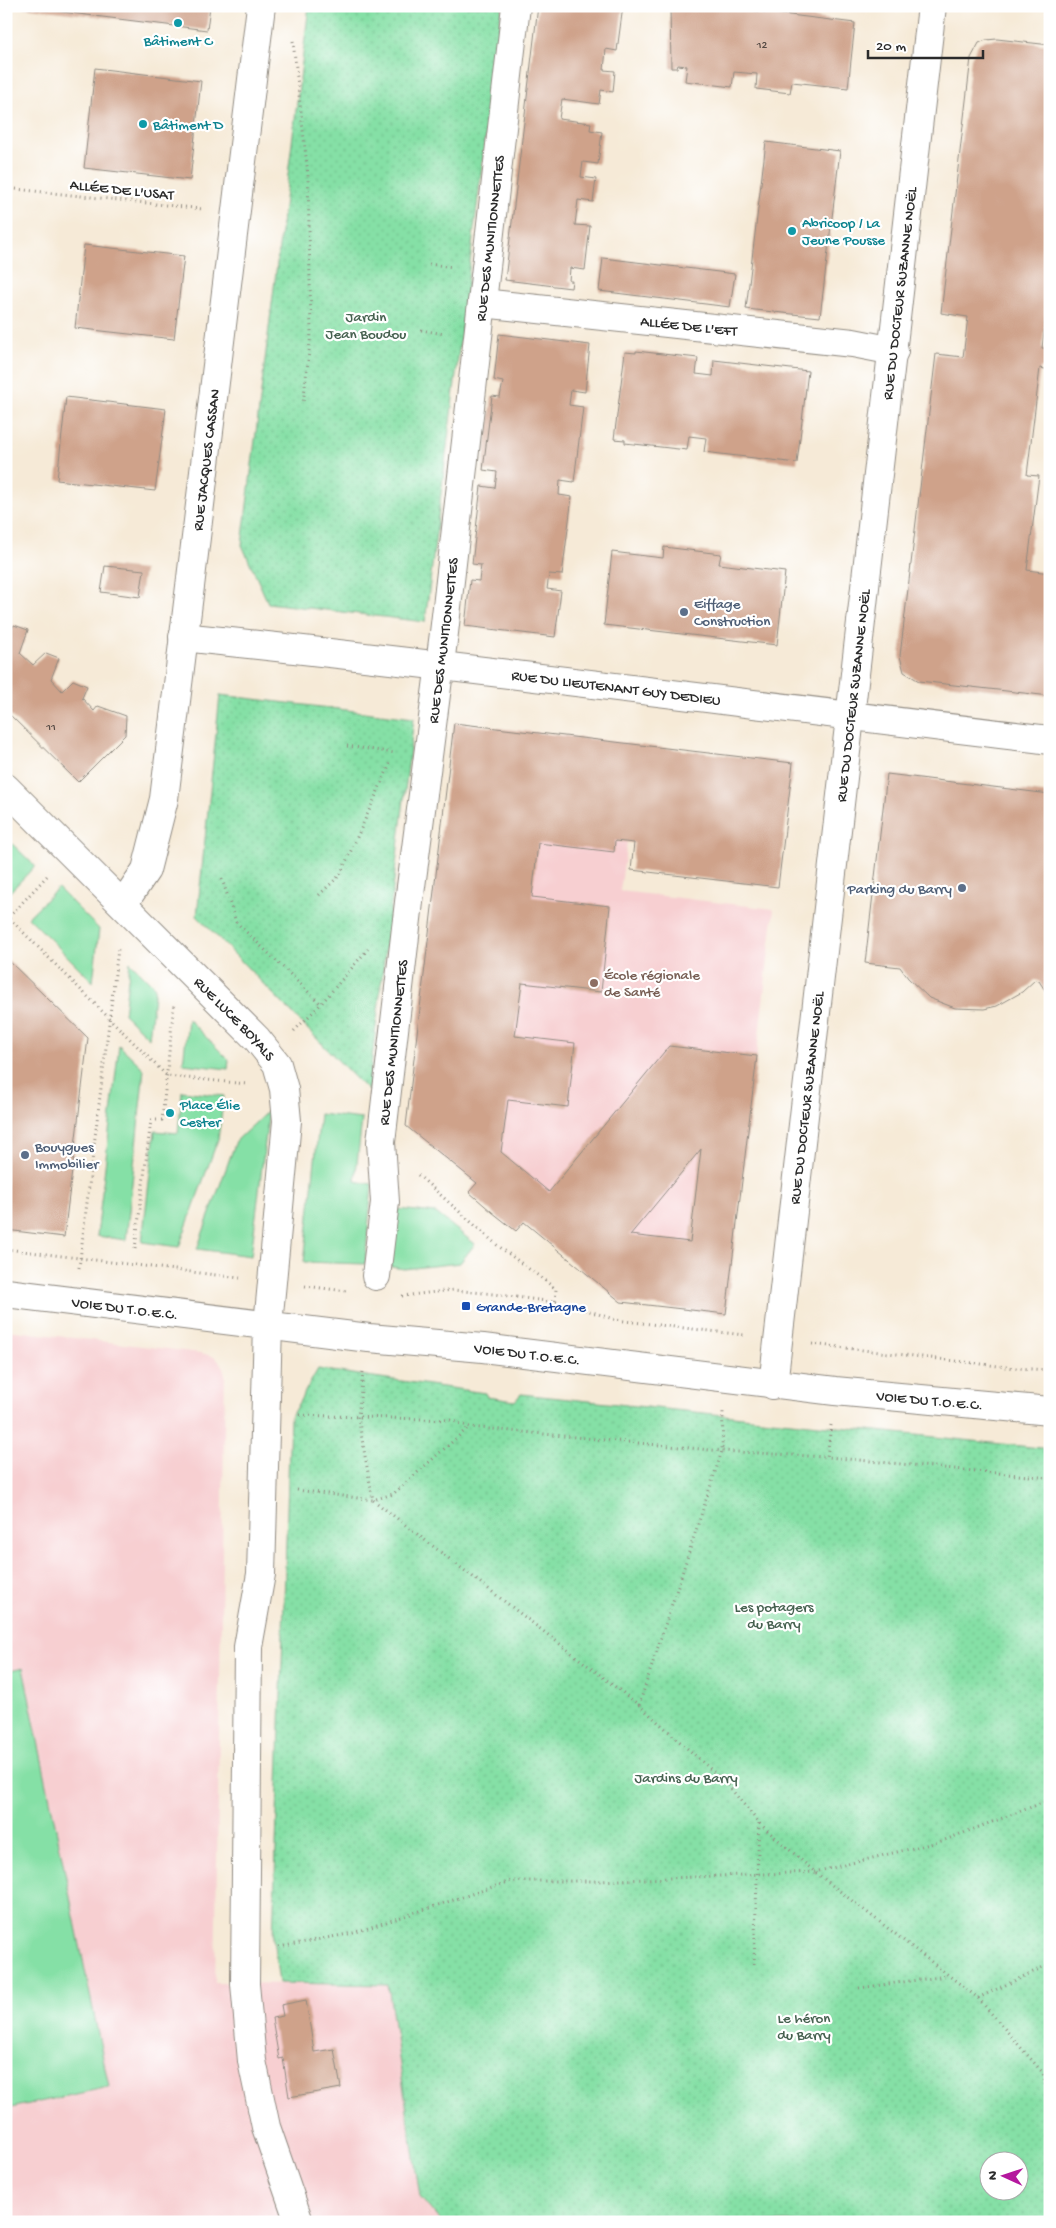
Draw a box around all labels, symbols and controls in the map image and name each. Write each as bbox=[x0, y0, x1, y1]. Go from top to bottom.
marker: Bâtiment C bbox=[172, 17, 184, 29]
scale bar bbox=[868, 28, 984, 60]
place label: Bâtiment C bbox=[143, 33, 213, 51]
text: 20 m bbox=[876, 38, 906, 56]
house number: 12 bbox=[756, 39, 767, 53]
place label: Bâtiment D bbox=[152, 117, 224, 135]
marker: Bâtiment D bbox=[137, 118, 149, 130]
street label: RUE DES MUNITIONNETTES bbox=[473, 154, 510, 322]
street label: ALLÉE DE L'USAT bbox=[69, 177, 176, 206]
street label: RUE DU DOCTEUR SUZANNE NOËL bbox=[880, 186, 922, 401]
place label: Abricoop / La Jeune Pousse bbox=[802, 215, 885, 250]
marker: Abricoop / La Jeune Pousse bbox=[786, 225, 798, 237]
park label: Jardin Jean Boudou bbox=[326, 309, 406, 344]
street label: ALLÉE DE L'EFT bbox=[639, 313, 739, 342]
street label: RUE JACQUES CASSAN bbox=[190, 388, 225, 532]
street label: RUE DES MUNITIONNETTES bbox=[425, 557, 464, 725]
street label: RUE DU DOCTEUR SUZANNE NOËL bbox=[833, 588, 876, 803]
place label: Eiffage Construction bbox=[694, 596, 770, 631]
marker: Eiffage Construction bbox=[678, 606, 690, 618]
street label: RUE DU LIEUTENANT GUY DEDIEU bbox=[510, 667, 722, 711]
house number: 11 bbox=[45, 721, 56, 735]
place label: Parking du Barry bbox=[847, 881, 953, 899]
marker: Parking du Barry bbox=[956, 882, 968, 894]
street label: RUE DES MUNITIONNETTES bbox=[376, 959, 413, 1127]
place label: École régionale de Santé bbox=[604, 967, 700, 1002]
street label: RUE LUCE BOYALS bbox=[189, 974, 278, 1065]
marker: École régionale de Santé bbox=[588, 977, 600, 989]
street label: RUE DU DOCTEUR SUZANNE NOËL bbox=[787, 990, 829, 1205]
place label: Place Élie Cester bbox=[179, 1097, 240, 1132]
marker: Place Élie Cester bbox=[164, 1107, 176, 1119]
place label: Bouygues Immobilier bbox=[34, 1139, 100, 1174]
marker: Bouygues Immobilier bbox=[19, 1149, 31, 1161]
street label: VOIE DU T.O.E.C. bbox=[70, 1294, 179, 1325]
place label: Grande-Bretagne bbox=[476, 1299, 586, 1317]
marker: Grande-Bretagne bbox=[460, 1300, 472, 1312]
street label: VOIE DU T.O.E.C. bbox=[472, 1340, 581, 1371]
street label: VOIE DU T.O.E.C. bbox=[874, 1388, 984, 1416]
park label: Les potagers du Barry bbox=[734, 1599, 814, 1634]
park label: Jardins du Barry bbox=[634, 1770, 738, 1788]
park label: Le héron du Barry bbox=[777, 2010, 831, 2045]
north arrow bbox=[978, 2150, 1028, 2200]
text: N bbox=[985, 2170, 1002, 2180]

